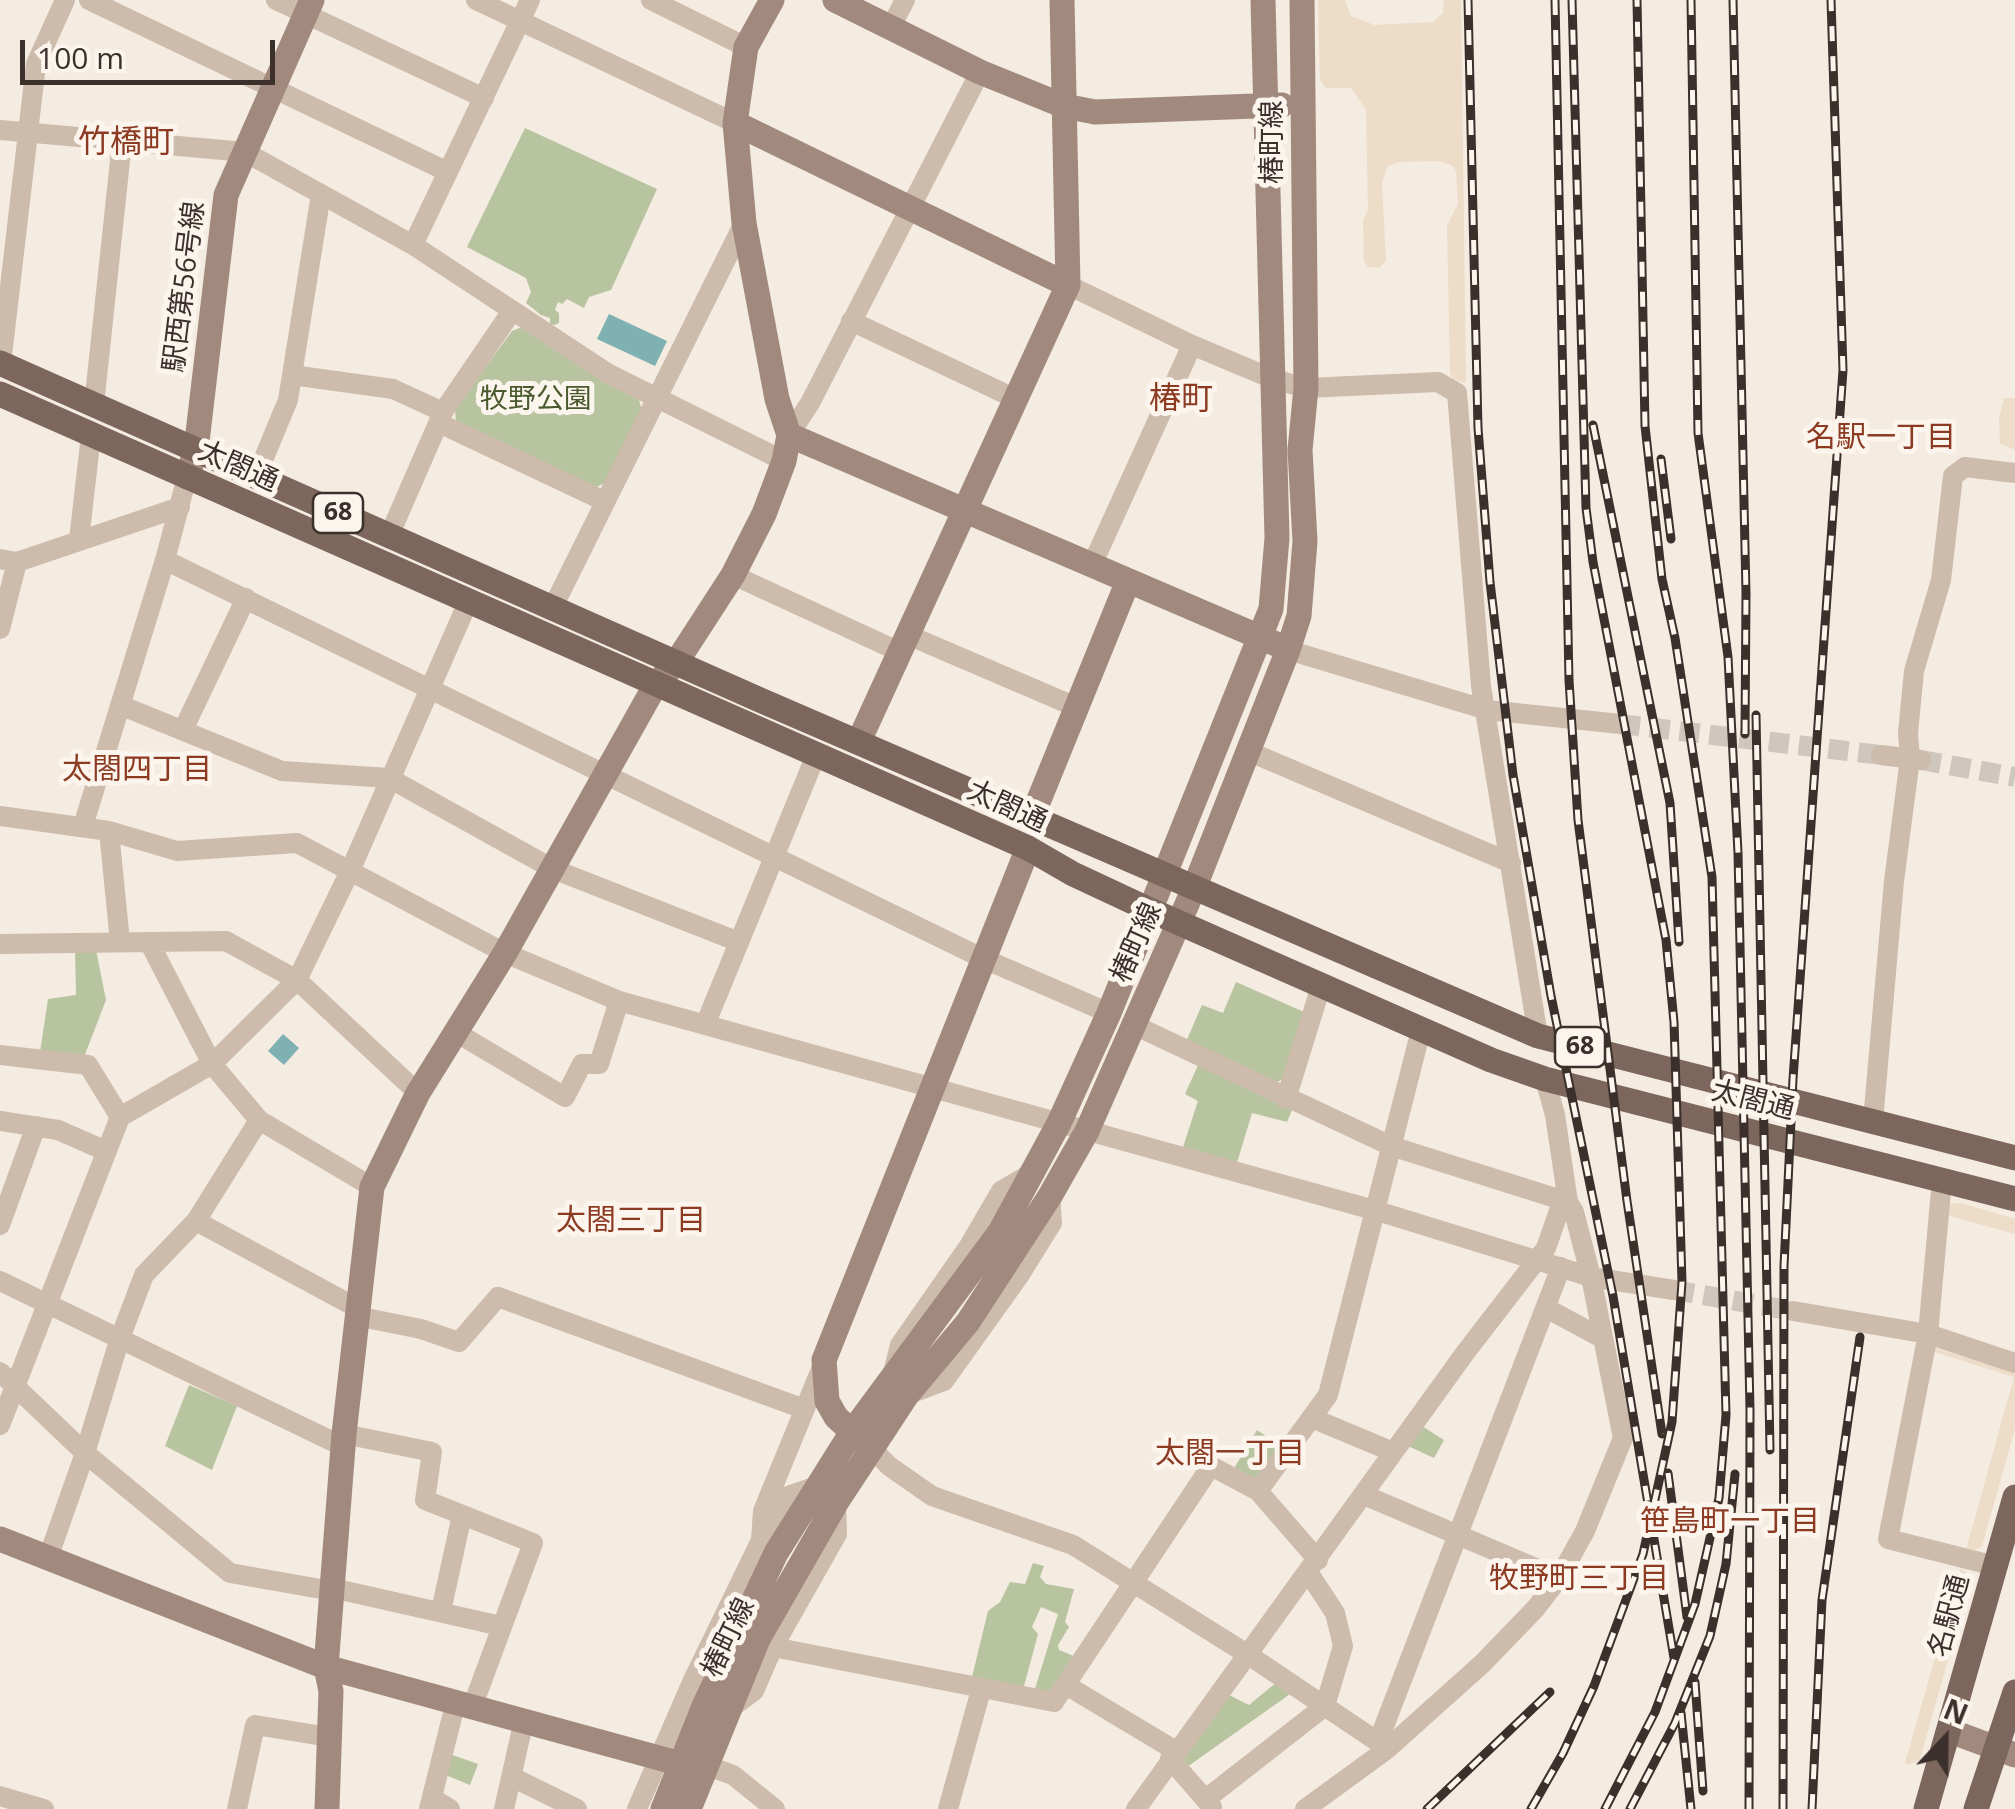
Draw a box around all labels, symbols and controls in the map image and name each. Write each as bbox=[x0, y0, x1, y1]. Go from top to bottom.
scale bar bbox=[25, 20, 280, 82]
text: 100 m bbox=[37, 37, 124, 78]
street label: 椿町線 bbox=[1256, 100, 1290, 184]
district label: 竹橋町 bbox=[78, 124, 174, 162]
street label: 駅西第56号線 bbox=[158, 200, 212, 374]
district label: 椿町 bbox=[1149, 381, 1213, 419]
park label: 牧野公園 bbox=[480, 383, 592, 417]
district label: 名駅一丁目 bbox=[1806, 420, 1956, 456]
street label: 太閤通 bbox=[193, 435, 283, 499]
road number: 68 bbox=[313, 493, 363, 533]
district label: 太閤四丁目 bbox=[62, 752, 212, 788]
street label: 太閤通 bbox=[962, 774, 1052, 840]
street label: 椿町線 bbox=[1105, 898, 1169, 988]
road number: 68 bbox=[1555, 1027, 1605, 1067]
street label: 太閤通 bbox=[1708, 1075, 1798, 1127]
district label: 太閤三丁目 bbox=[556, 1203, 706, 1239]
district label: 太閤一丁目 bbox=[1155, 1436, 1305, 1472]
district label: 笹島町一丁目 bbox=[1640, 1504, 1820, 1540]
district label: 牧野町三丁目 bbox=[1489, 1561, 1669, 1597]
street label: 名駅通 bbox=[1923, 1571, 1977, 1661]
street label: 椿町線 bbox=[695, 1593, 763, 1683]
north arrow bbox=[1895, 1689, 1995, 1789]
text: N bbox=[1939, 1689, 1974, 1733]

